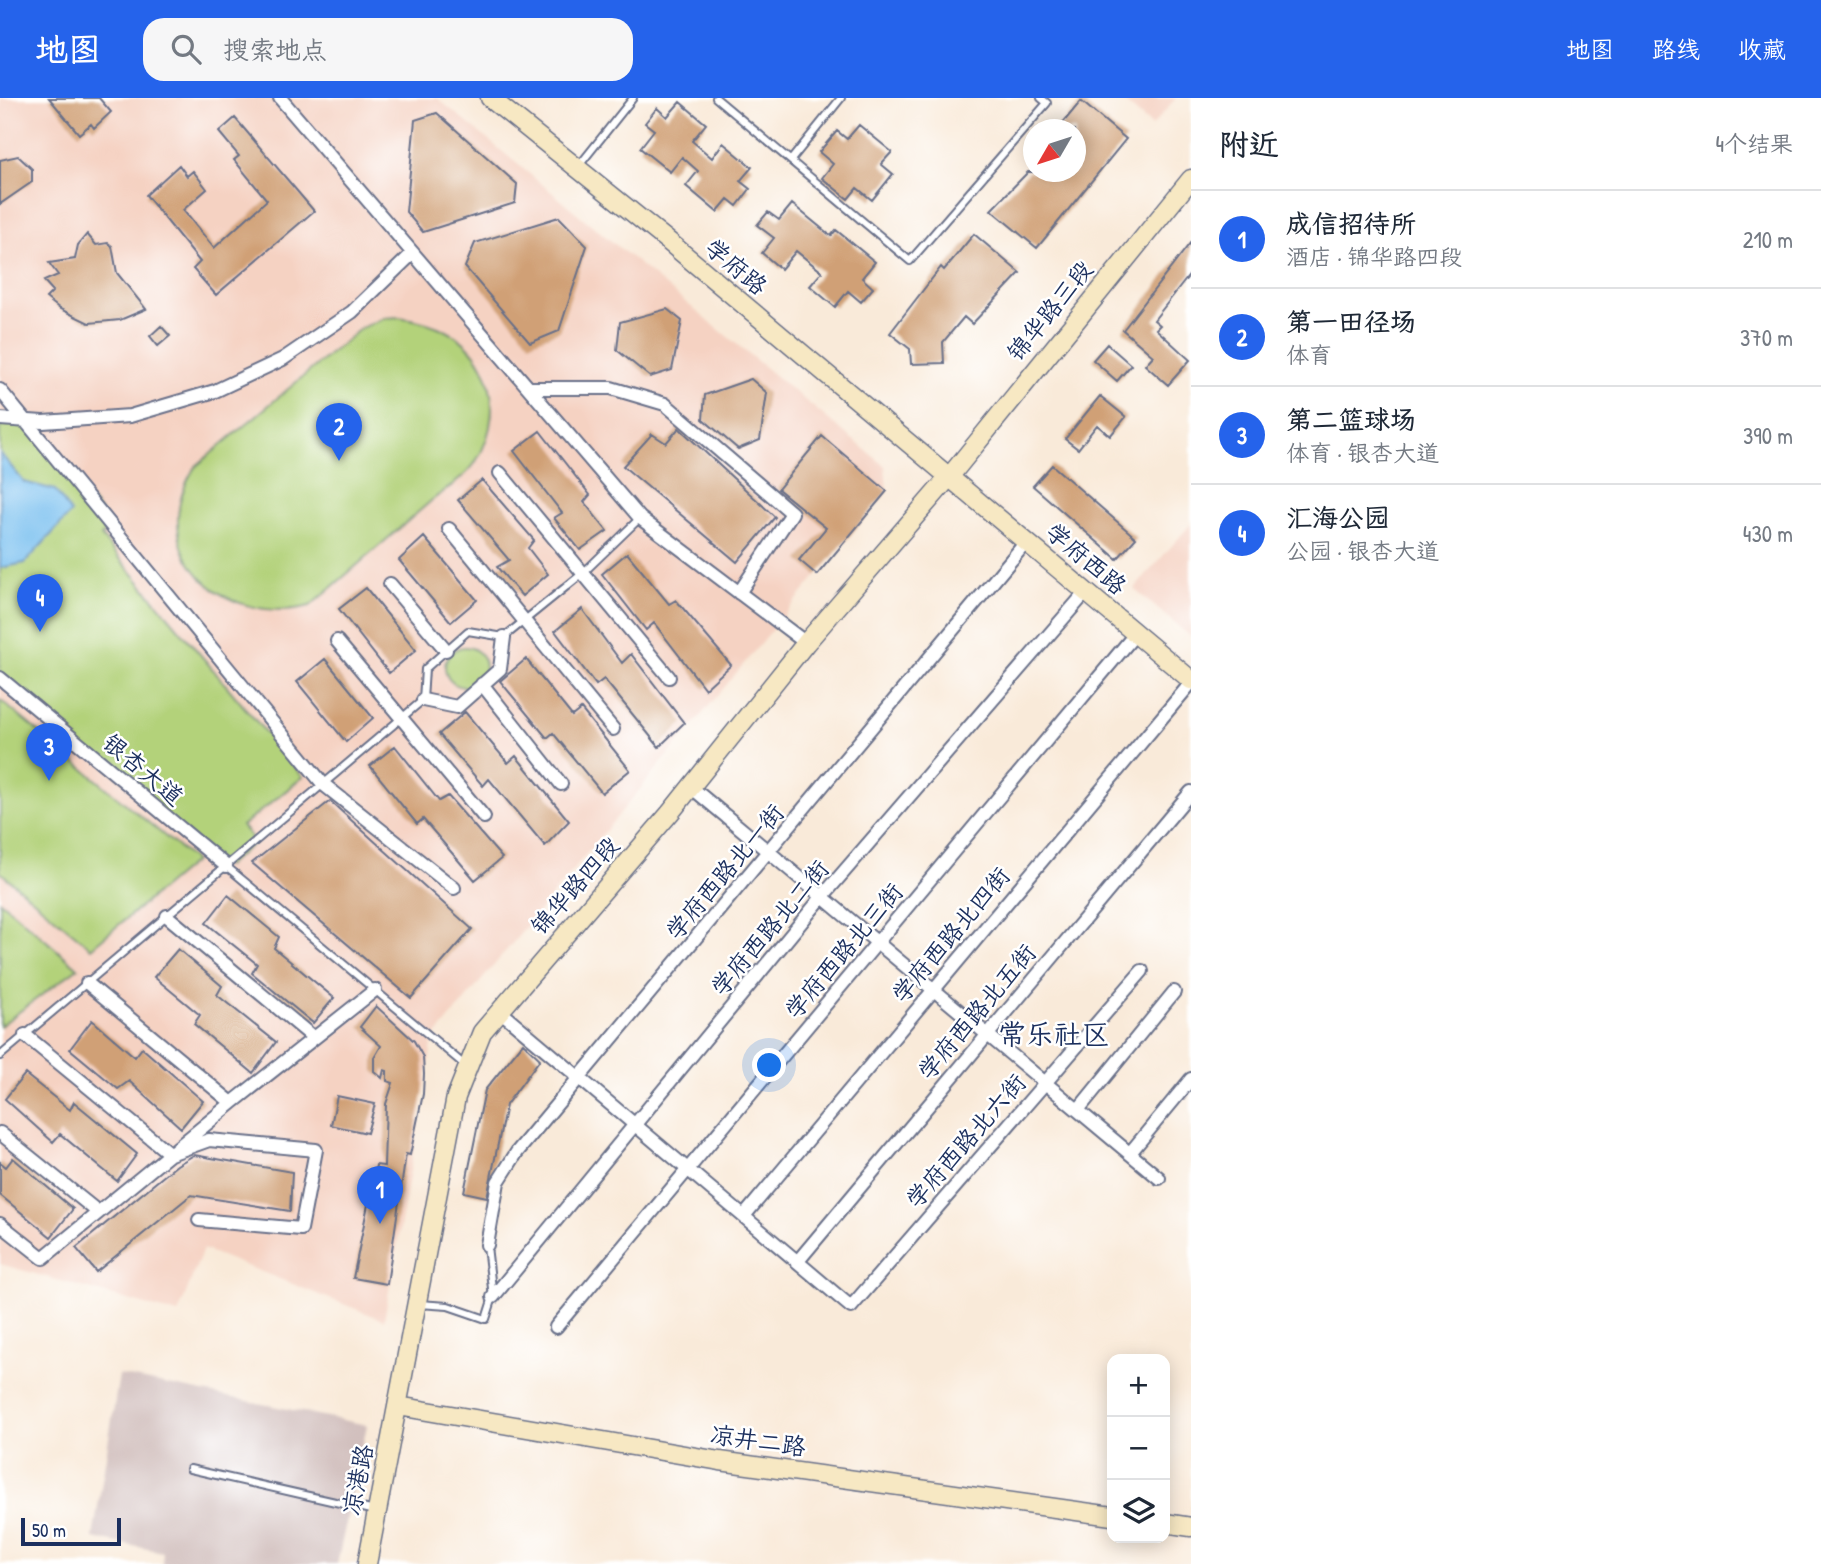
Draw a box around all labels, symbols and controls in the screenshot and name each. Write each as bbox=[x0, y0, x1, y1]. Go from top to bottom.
search box bbox=[143, 18, 633, 81]
text: 地图 bbox=[35, 27, 101, 71]
icon: search bbox=[167, 30, 205, 68]
text: 搜索地点 bbox=[223, 32, 327, 67]
text: 地图 bbox=[1566, 33, 1614, 65]
text: 路线 bbox=[1652, 33, 1700, 65]
text: 收藏 bbox=[1738, 33, 1786, 65]
north arrow bbox=[1023, 119, 1086, 182]
text: 附近 bbox=[1219, 124, 1279, 164]
text: 4个结果 bbox=[1715, 128, 1793, 159]
text: 成信招待所 bbox=[1286, 206, 1416, 241]
text: 1 bbox=[1238, 224, 1246, 255]
text: 210 m bbox=[1743, 224, 1793, 255]
street label: 学府路 bbox=[699, 231, 775, 302]
text: 酒店 · 锦华路四段 bbox=[1286, 241, 1462, 272]
street label: 锦华路三段 bbox=[999, 254, 1099, 367]
text: 第一田径场 bbox=[1286, 304, 1416, 339]
text: 2 bbox=[1237, 322, 1247, 353]
text: 370 m bbox=[1740, 322, 1793, 353]
text: 体育 bbox=[1286, 339, 1332, 370]
text: 第二篮球场 bbox=[1286, 402, 1416, 437]
pin: 2 bbox=[316, 403, 362, 461]
text: 3 bbox=[1237, 420, 1247, 451]
text: 390 m bbox=[1743, 420, 1793, 451]
text: 体育 · 银杏大道 bbox=[1286, 437, 1439, 468]
text: 汇海公园 bbox=[1286, 500, 1390, 535]
street label: 学府西路 bbox=[1040, 515, 1134, 601]
text: 4 bbox=[1238, 518, 1246, 549]
text: 430 m bbox=[1743, 518, 1793, 549]
text: 公园 · 银杏大道 bbox=[1286, 535, 1439, 566]
pin: 4 bbox=[17, 574, 63, 632]
pin: 3 bbox=[26, 723, 72, 781]
street label: 银杏大道 bbox=[97, 726, 191, 812]
street label: 学府西路北一街 bbox=[658, 797, 790, 946]
street label: 锦华路四段 bbox=[523, 830, 626, 941]
street label: 学府西路北二街 bbox=[703, 853, 835, 1002]
street label: 学府西路北四街 bbox=[884, 860, 1016, 1009]
street label: 学府西路北三街 bbox=[777, 876, 909, 1025]
street label: 学府西路北五街 bbox=[910, 937, 1042, 1086]
district label: 常乐社区 bbox=[998, 1015, 1110, 1053]
your location bbox=[752, 1048, 786, 1082]
street label: 学府西路北六街 bbox=[898, 1066, 1032, 1214]
pin: 1 bbox=[357, 1166, 403, 1224]
map controls bbox=[1107, 1354, 1170, 1543]
button: + bbox=[1107, 1354, 1170, 1417]
street label: 凉井二路 bbox=[708, 1417, 808, 1463]
button: − bbox=[1107, 1417, 1170, 1480]
street label: 凉港路 bbox=[334, 1441, 380, 1518]
button: layers bbox=[1107, 1480, 1170, 1543]
scale bar bbox=[21, 1515, 121, 1547]
text: 50 m bbox=[32, 1517, 66, 1543]

